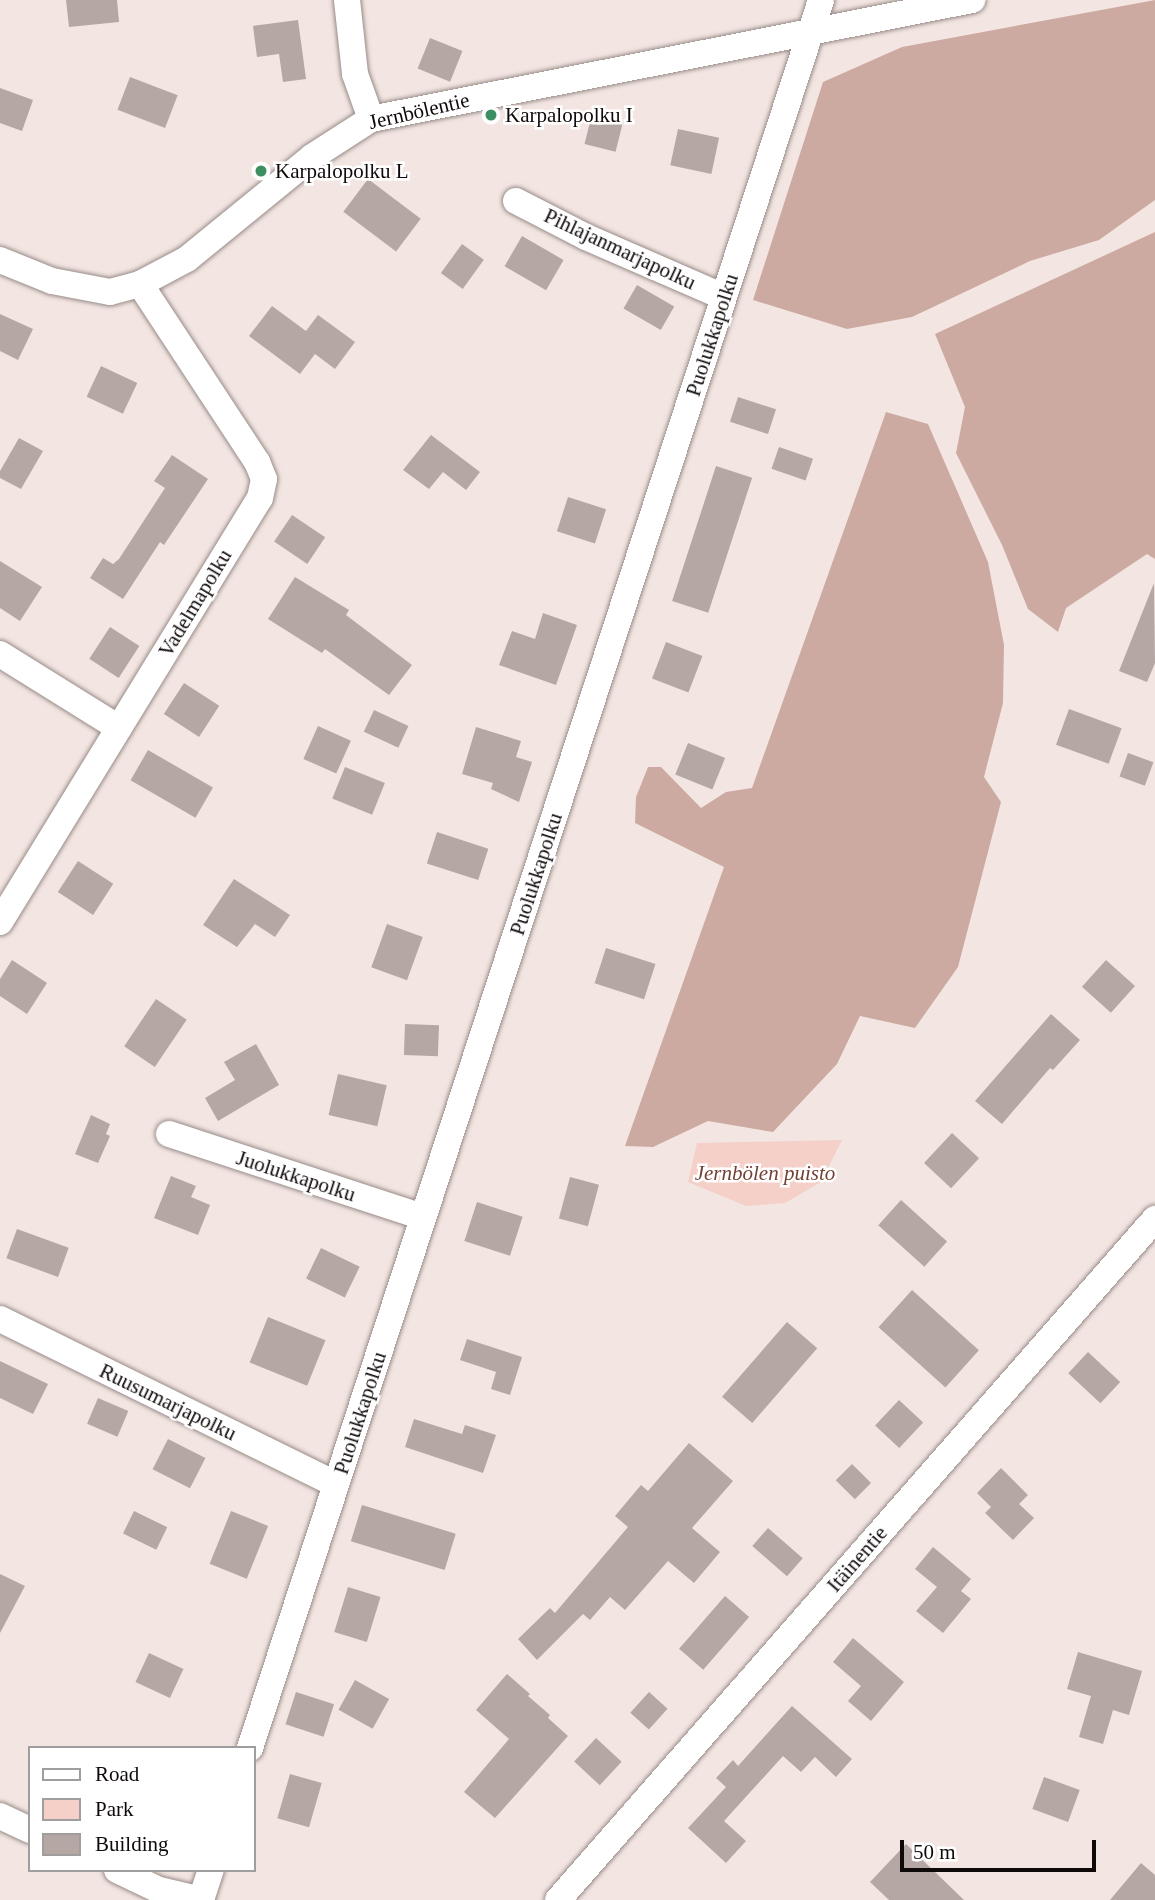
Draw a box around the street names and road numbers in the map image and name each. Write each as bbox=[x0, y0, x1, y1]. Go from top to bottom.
street label: Jernbölentie bbox=[366, 87, 472, 135]
street label: Pihlajanmarjapolku bbox=[540, 203, 700, 295]
street label: Puolukkapolku bbox=[680, 271, 744, 399]
street label: Vadelmapolku bbox=[153, 545, 237, 661]
street label: Puolukkapolku bbox=[504, 810, 568, 938]
street label: Juolukkapolku bbox=[233, 1145, 359, 1207]
street label: Puolukkapolku bbox=[328, 1349, 392, 1477]
street label: Ruusumarjapolku bbox=[95, 1358, 241, 1446]
street label: Itäinentie bbox=[821, 1521, 893, 1597]

